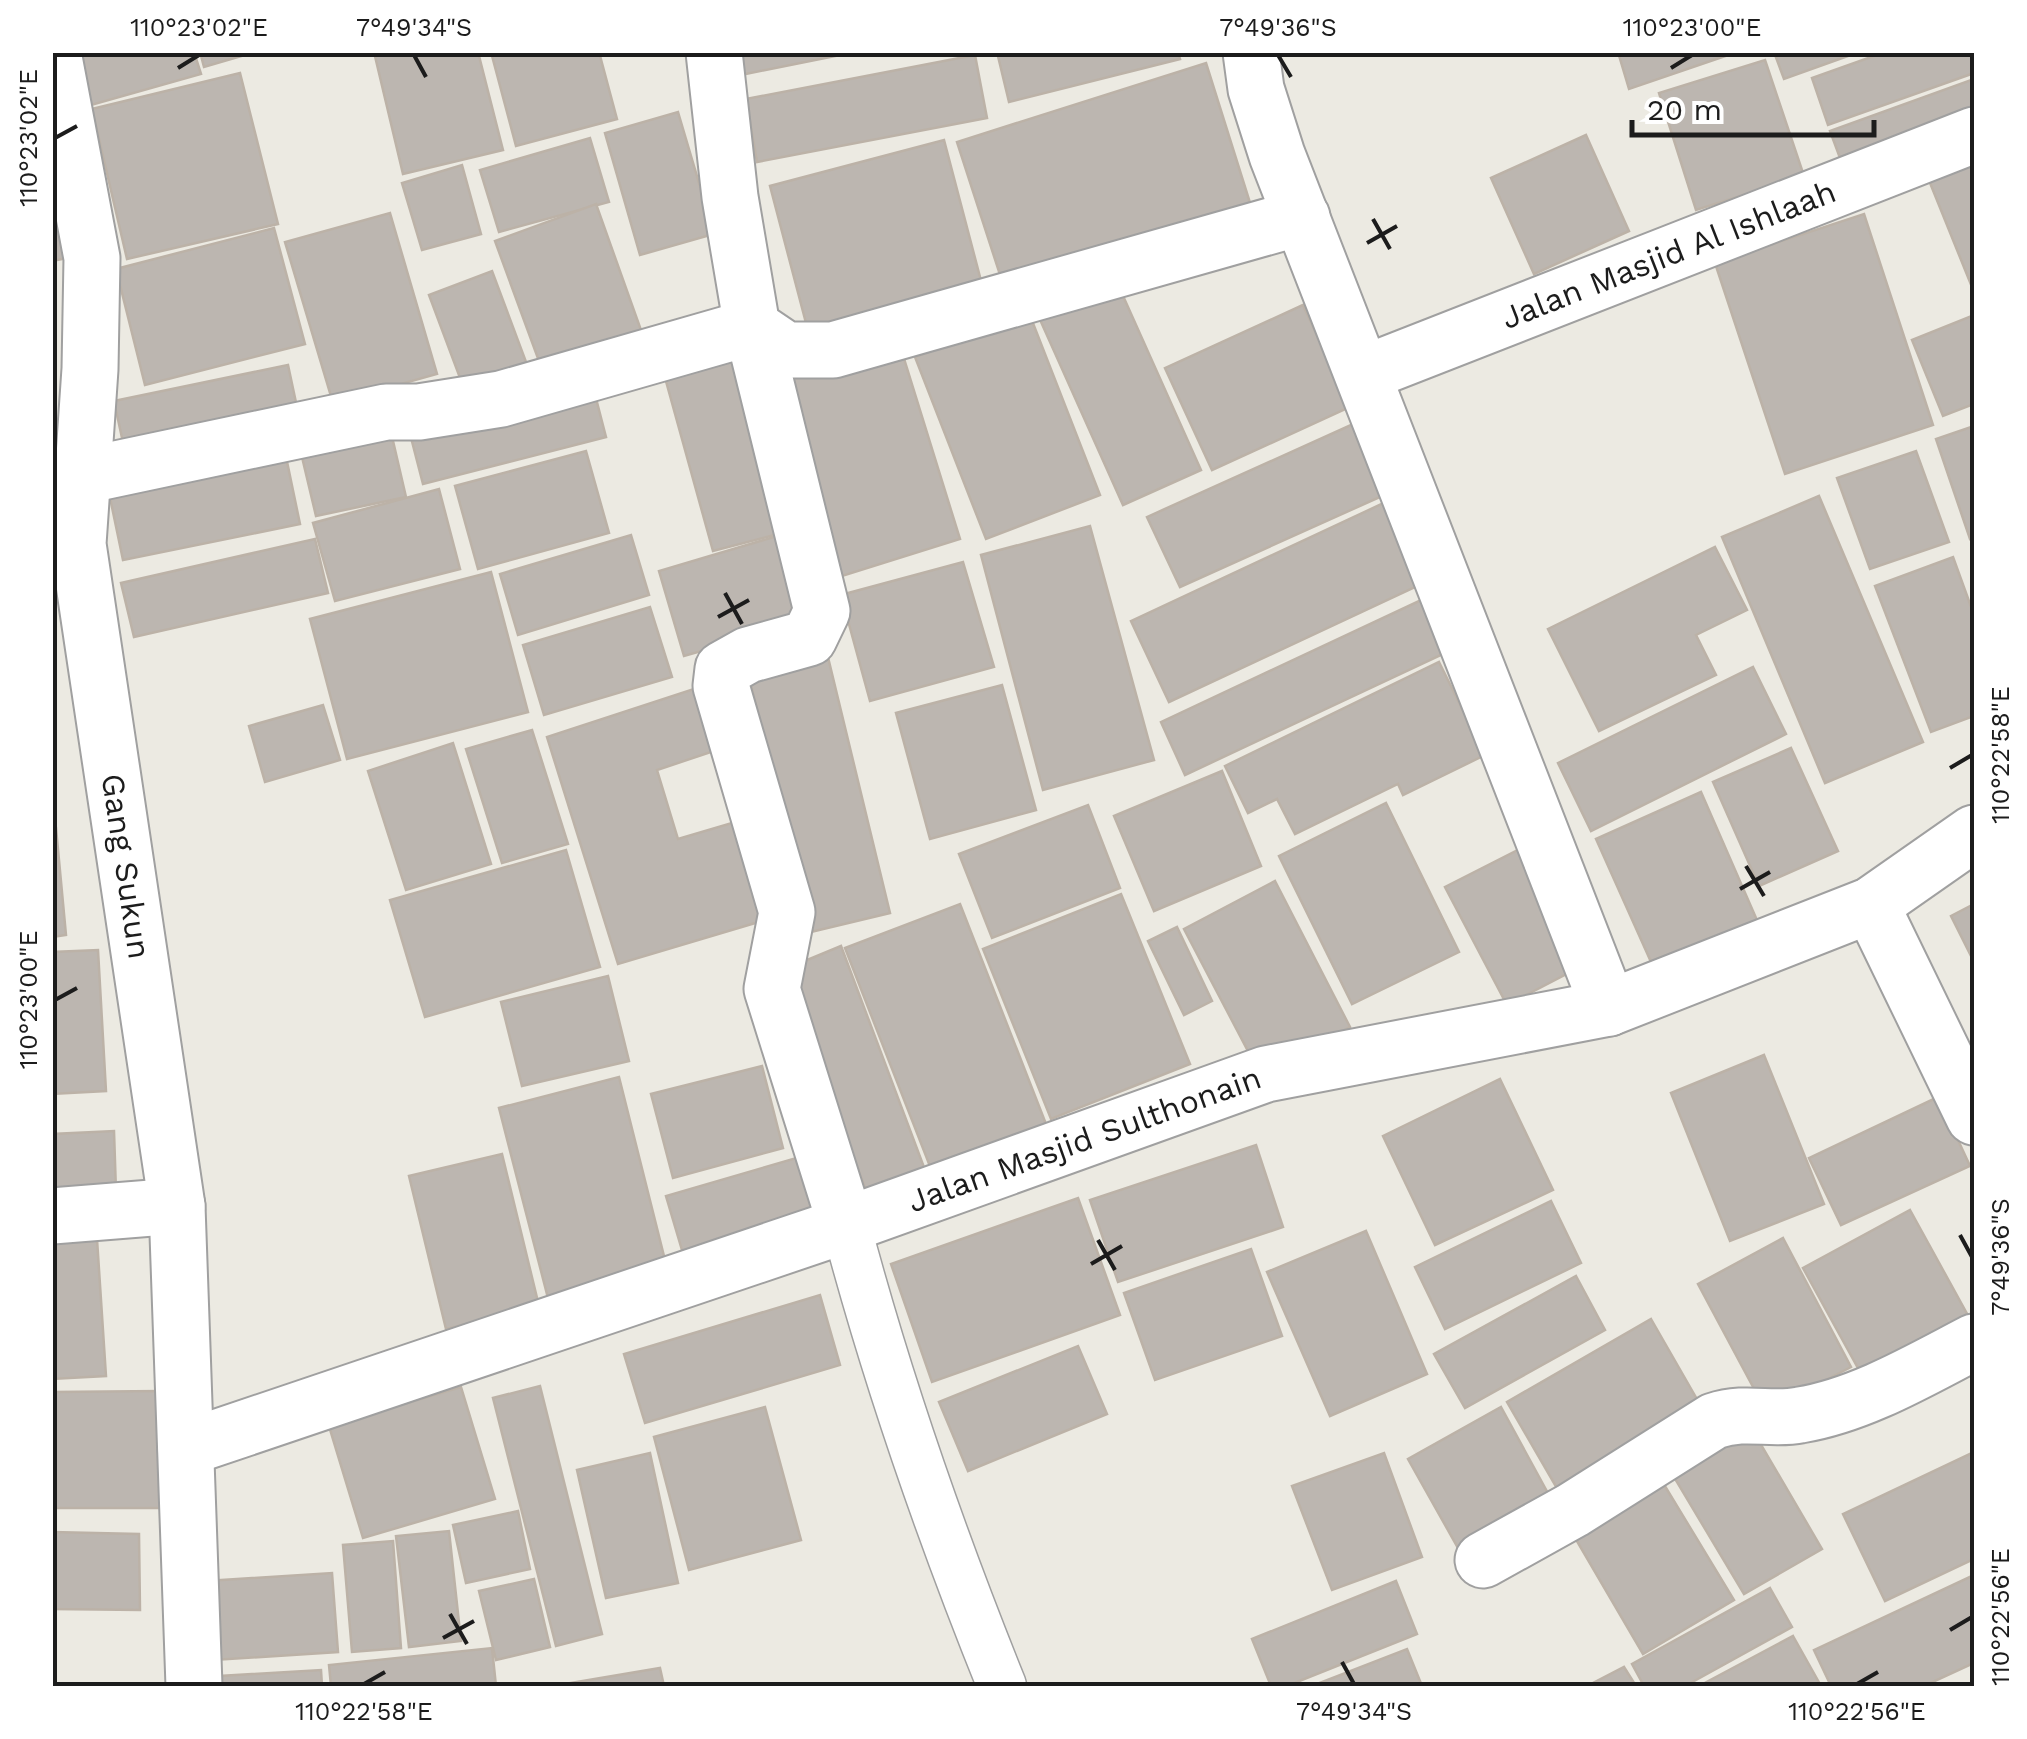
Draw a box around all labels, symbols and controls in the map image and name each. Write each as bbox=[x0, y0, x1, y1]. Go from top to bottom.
text: 110°23'02"E bbox=[130, 13, 268, 42]
text: 7°49'34"S bbox=[356, 13, 472, 42]
text: 7°49'36"S bbox=[1219, 13, 1337, 42]
text: 110°23'00"E bbox=[1623, 13, 1761, 42]
text: 110°23'02"E bbox=[14, 69, 43, 207]
scale bar bbox=[1632, 75, 1874, 137]
text: 20 m bbox=[1647, 92, 1722, 127]
street label: Jalan Masjid Al Ishlaah bbox=[1496, 172, 1841, 337]
text: 110°22'58"E bbox=[1986, 686, 2015, 824]
street label: Gang Sukun bbox=[94, 771, 159, 962]
text: 110°23'00"E bbox=[14, 931, 43, 1069]
street label: Jalan Masjid Sulthonain bbox=[903, 1058, 1266, 1220]
text: 7°49'36"S bbox=[1986, 1198, 2015, 1316]
text: 110°22'56"E bbox=[1986, 1548, 2015, 1686]
text: 110°22'58"E bbox=[295, 1697, 433, 1726]
text: 7°49'34"S bbox=[1296, 1697, 1412, 1726]
text: 110°22'56"E bbox=[1788, 1697, 1926, 1726]

